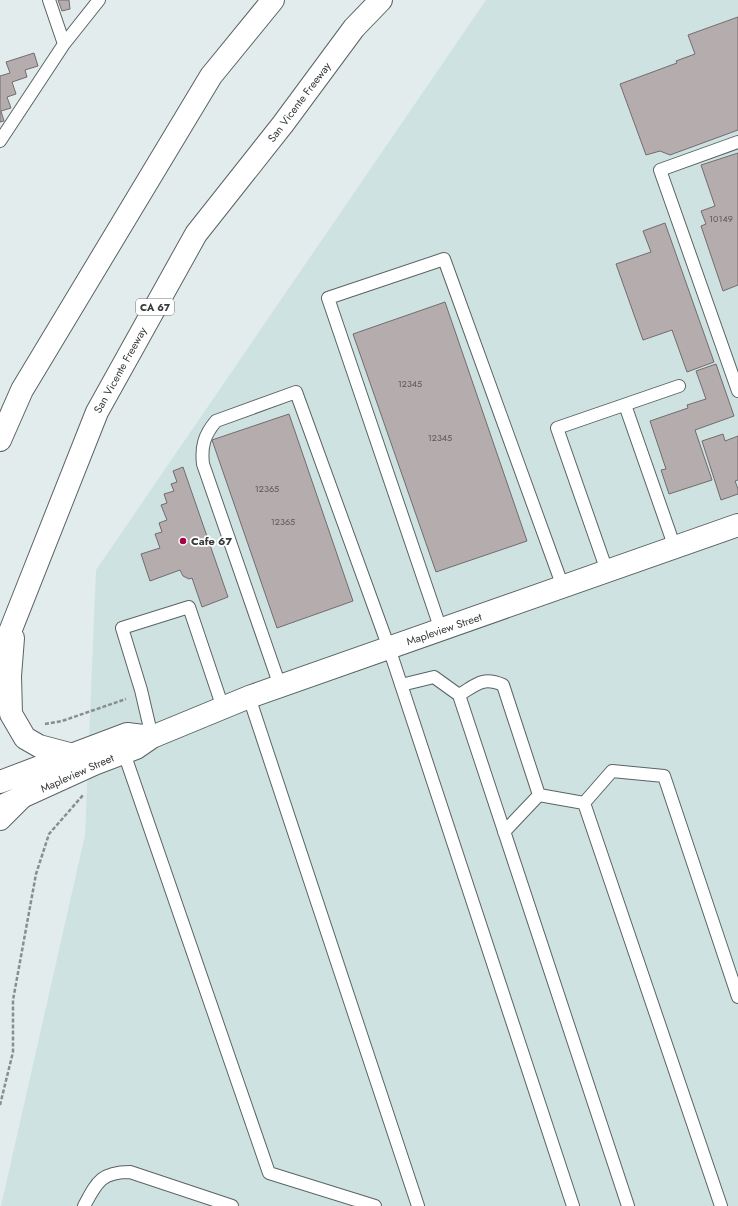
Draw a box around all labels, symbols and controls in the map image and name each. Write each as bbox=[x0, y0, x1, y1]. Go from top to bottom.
street label: San Vicente Freeway bbox=[264, 59, 334, 145]
house number: 10149 bbox=[709, 212, 733, 225]
road number: CA 67 bbox=[136, 299, 174, 315]
street label: San Vicente Freeway bbox=[90, 324, 150, 416]
house number: 12345 bbox=[398, 377, 422, 390]
house number: 12345 bbox=[428, 431, 452, 444]
house number: 12365 bbox=[255, 482, 279, 495]
house number: 12365 bbox=[271, 515, 295, 528]
place label: Cafe 67 bbox=[191, 533, 232, 549]
marker: Cafe 67 bbox=[178, 536, 188, 546]
street label: Mapleview Street bbox=[404, 609, 484, 649]
street label: Mapleview Street bbox=[38, 750, 117, 796]

